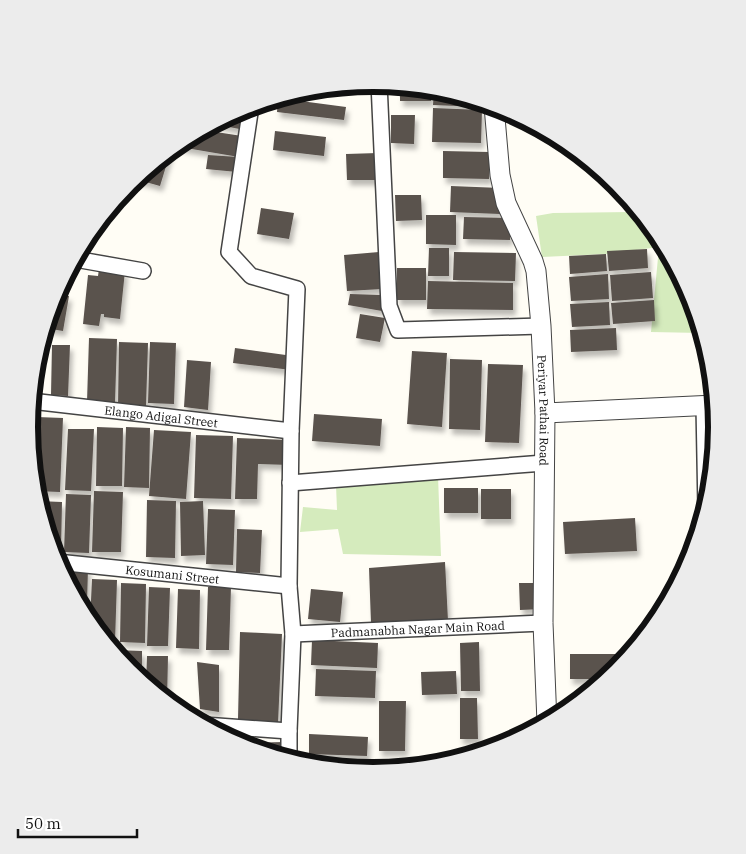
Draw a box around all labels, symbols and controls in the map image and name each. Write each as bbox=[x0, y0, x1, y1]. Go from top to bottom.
street label: Periyar Pathai Road bbox=[535, 355, 553, 466]
street label: Elango Adigal Street bbox=[104, 402, 219, 430]
street label: Kosumani Street bbox=[125, 562, 220, 586]
street label: Padmanabha Nagar Main Road bbox=[331, 617, 505, 640]
scale bar bbox=[18, 806, 136, 838]
text: 50 m bbox=[25, 814, 61, 833]

